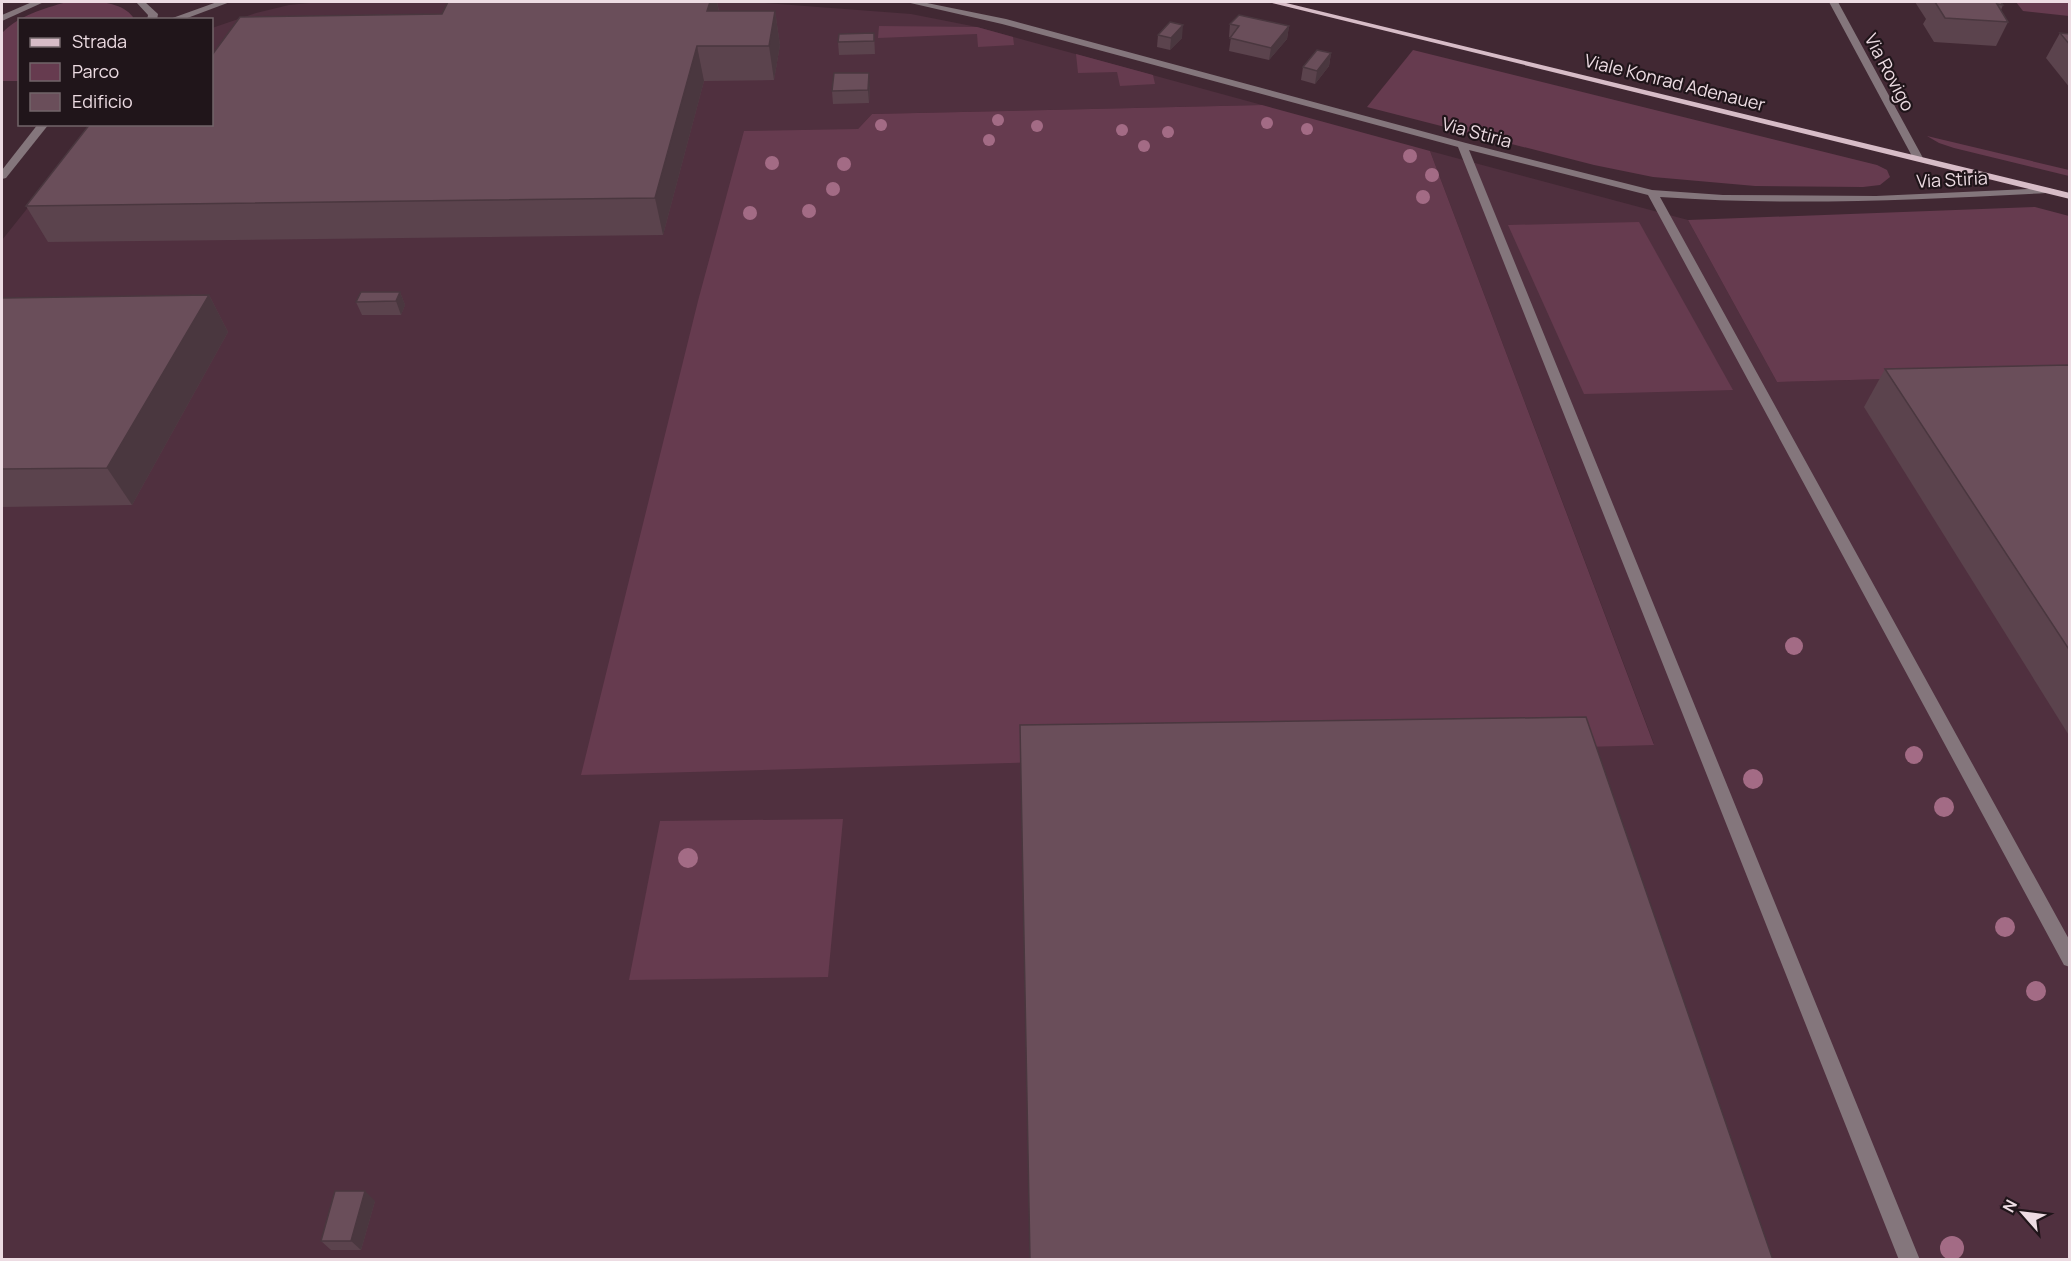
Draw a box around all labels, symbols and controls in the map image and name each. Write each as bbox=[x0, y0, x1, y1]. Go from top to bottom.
legend bbox=[18, 18, 213, 126]
text: Strada bbox=[72, 29, 127, 53]
street label: Via Rovigo bbox=[1860, 29, 1920, 115]
street label: Viale Konrad Adenauer bbox=[1582, 48, 1768, 116]
text: Parco bbox=[72, 59, 119, 83]
text: Edificio bbox=[72, 89, 133, 113]
street label: Via Stiria bbox=[1439, 111, 1515, 153]
street label: Via Stiria bbox=[1916, 165, 1988, 193]
north arrow bbox=[1993, 1183, 2053, 1243]
text: N bbox=[1997, 1196, 2022, 1216]

